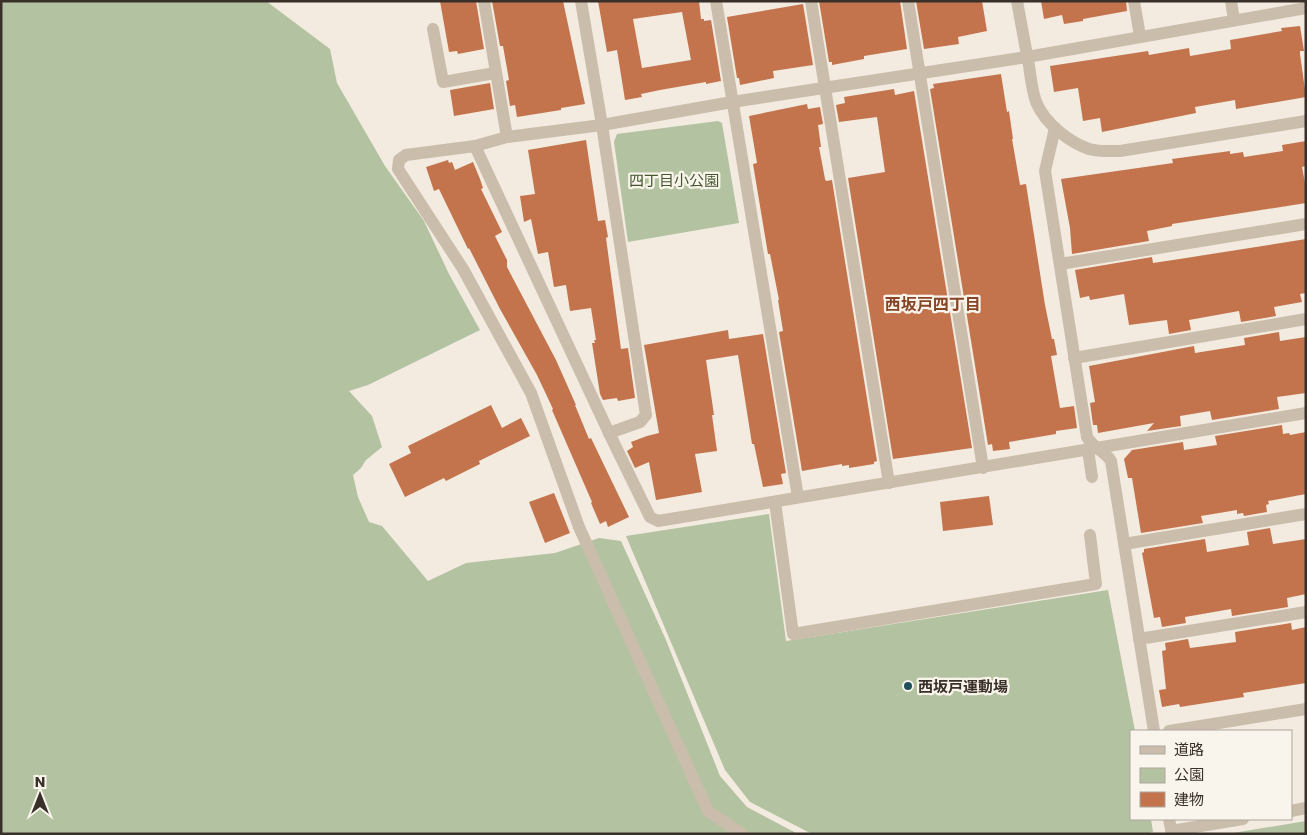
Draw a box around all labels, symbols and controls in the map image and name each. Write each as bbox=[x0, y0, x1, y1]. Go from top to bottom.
park label: 四丁目小公園 bbox=[629, 170, 719, 191]
district label: 西坂戸四丁目 bbox=[885, 293, 981, 316]
place label: 西坂戸運動場 bbox=[918, 676, 1008, 697]
marker: 西坂戸運動場 bbox=[902, 680, 914, 692]
legend bbox=[1130, 730, 1292, 820]
text: 道路 bbox=[1174, 739, 1204, 760]
text: 公園 bbox=[1174, 764, 1204, 785]
north arrow bbox=[15, 770, 65, 820]
text: N bbox=[35, 772, 45, 792]
text: 建物 bbox=[1174, 789, 1204, 810]

